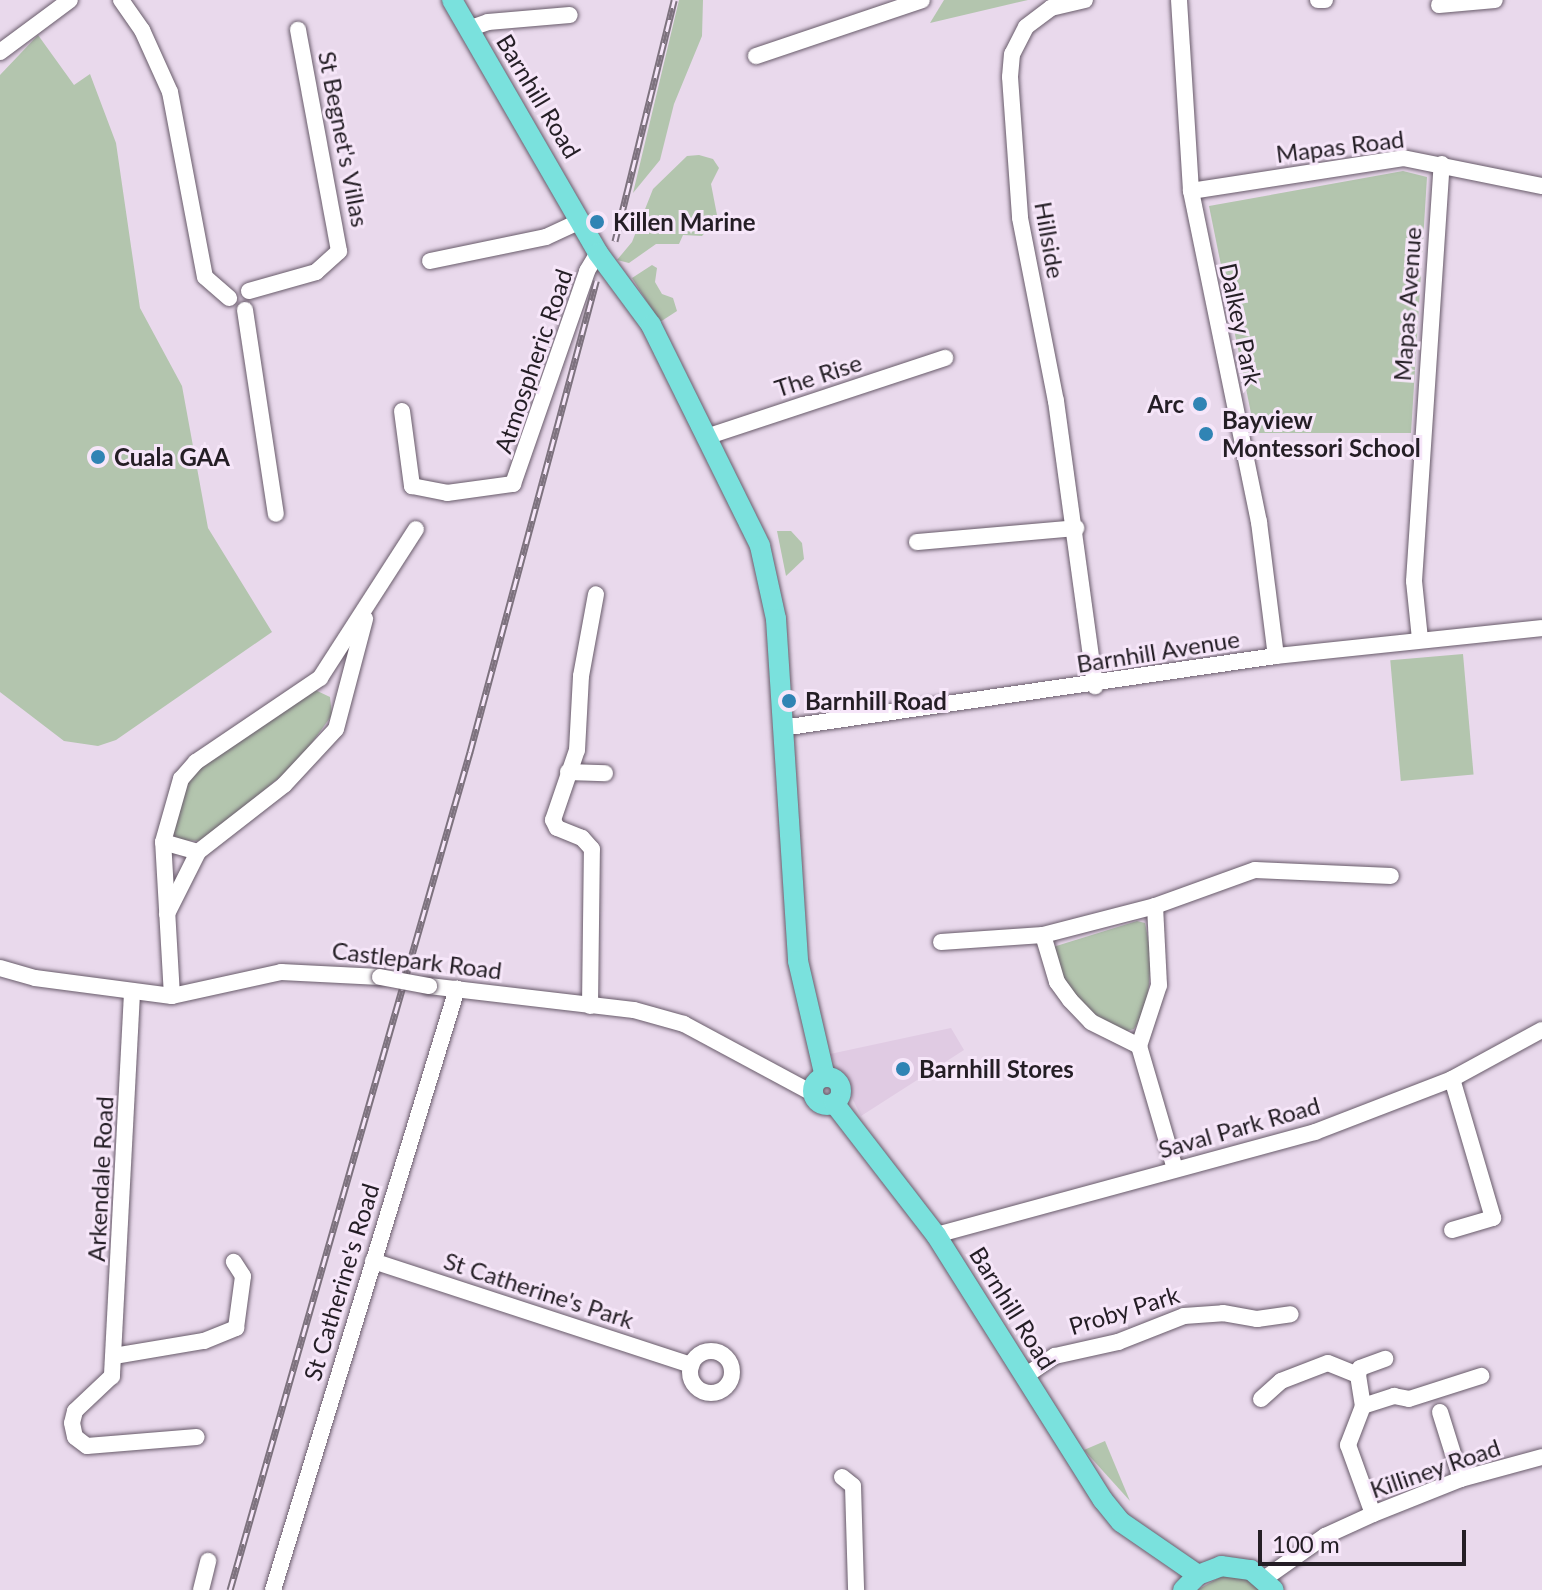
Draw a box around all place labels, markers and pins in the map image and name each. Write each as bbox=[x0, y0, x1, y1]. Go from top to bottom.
place label: Killen Marine bbox=[613, 208, 756, 236]
marker: Killen Marine bbox=[588, 213, 606, 231]
place label: Arc bbox=[1147, 390, 1184, 418]
marker: Arc bbox=[1191, 395, 1209, 413]
place label: Bayview Montessori School bbox=[1222, 406, 1421, 462]
marker: Bayview Montessori School bbox=[1197, 425, 1215, 443]
place label: Cuala GAA bbox=[114, 443, 230, 471]
marker: Cuala GAA bbox=[89, 448, 107, 466]
place label: Barnhill Road bbox=[805, 687, 947, 715]
marker: Barnhill Road bbox=[780, 692, 798, 710]
place label: Barnhill Stores bbox=[919, 1055, 1074, 1083]
marker: Barnhill Stores bbox=[894, 1060, 912, 1078]

